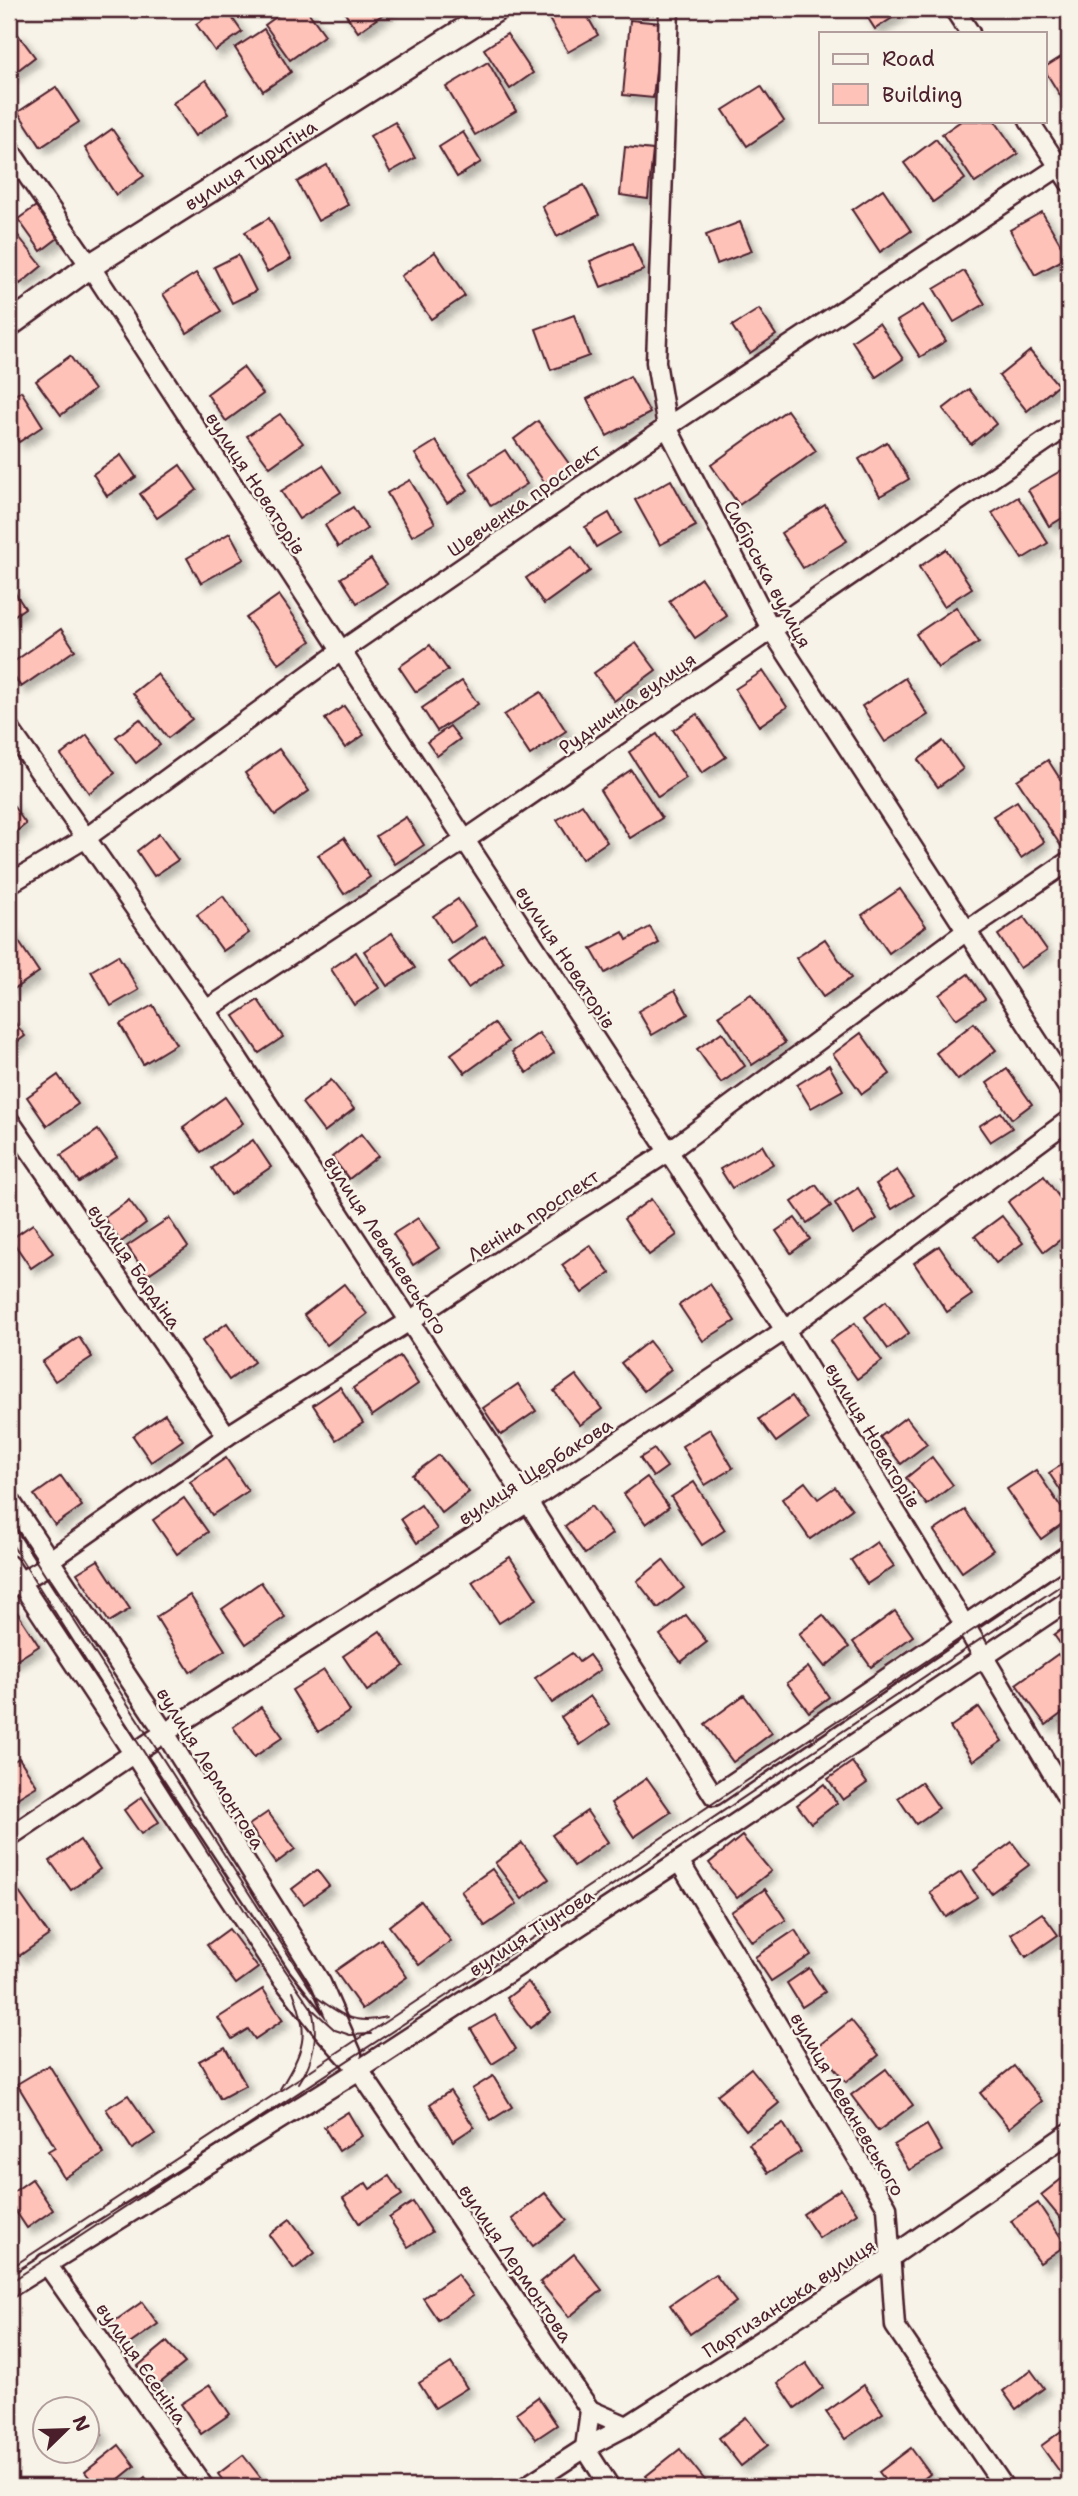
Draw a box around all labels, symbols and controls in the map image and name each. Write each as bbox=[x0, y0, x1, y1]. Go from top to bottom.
legend bbox=[819, 32, 1046, 122]
text: Road bbox=[882, 45, 935, 73]
text: Building bbox=[882, 81, 962, 109]
street label: вулиця Турутіна bbox=[180, 114, 322, 216]
street label: вулиця Новаторів bbox=[200, 407, 311, 559]
street label: Шевченка проспект bbox=[442, 438, 606, 563]
street label: Сибірська вулиця bbox=[718, 496, 817, 653]
street label: Руднична вулиця bbox=[554, 647, 701, 760]
street label: вулиця Новаторів bbox=[510, 881, 621, 1033]
street label: вулиця Леваневського bbox=[318, 1151, 453, 1340]
street label: Леніна проспект bbox=[463, 1163, 604, 1267]
street label: вулиця Бардіна bbox=[82, 1199, 187, 1334]
street label: вулиця Новаторів bbox=[819, 1358, 926, 1513]
street label: вулиця Щербакова bbox=[453, 1412, 617, 1531]
street label: вулиця Лермонтова bbox=[151, 1683, 271, 1854]
street label: вулиця Тіунова bbox=[464, 1882, 599, 1982]
street label: вулиця Леваневського bbox=[785, 2008, 911, 2201]
street label: вулиця Лермонтова bbox=[453, 2179, 578, 2348]
street label: Партизанська вулиця bbox=[698, 2233, 881, 2364]
street label: вулиця Єсеніна bbox=[90, 2298, 193, 2429]
north arrow bbox=[32, 2394, 102, 2464]
text: N bbox=[67, 2412, 96, 2435]

